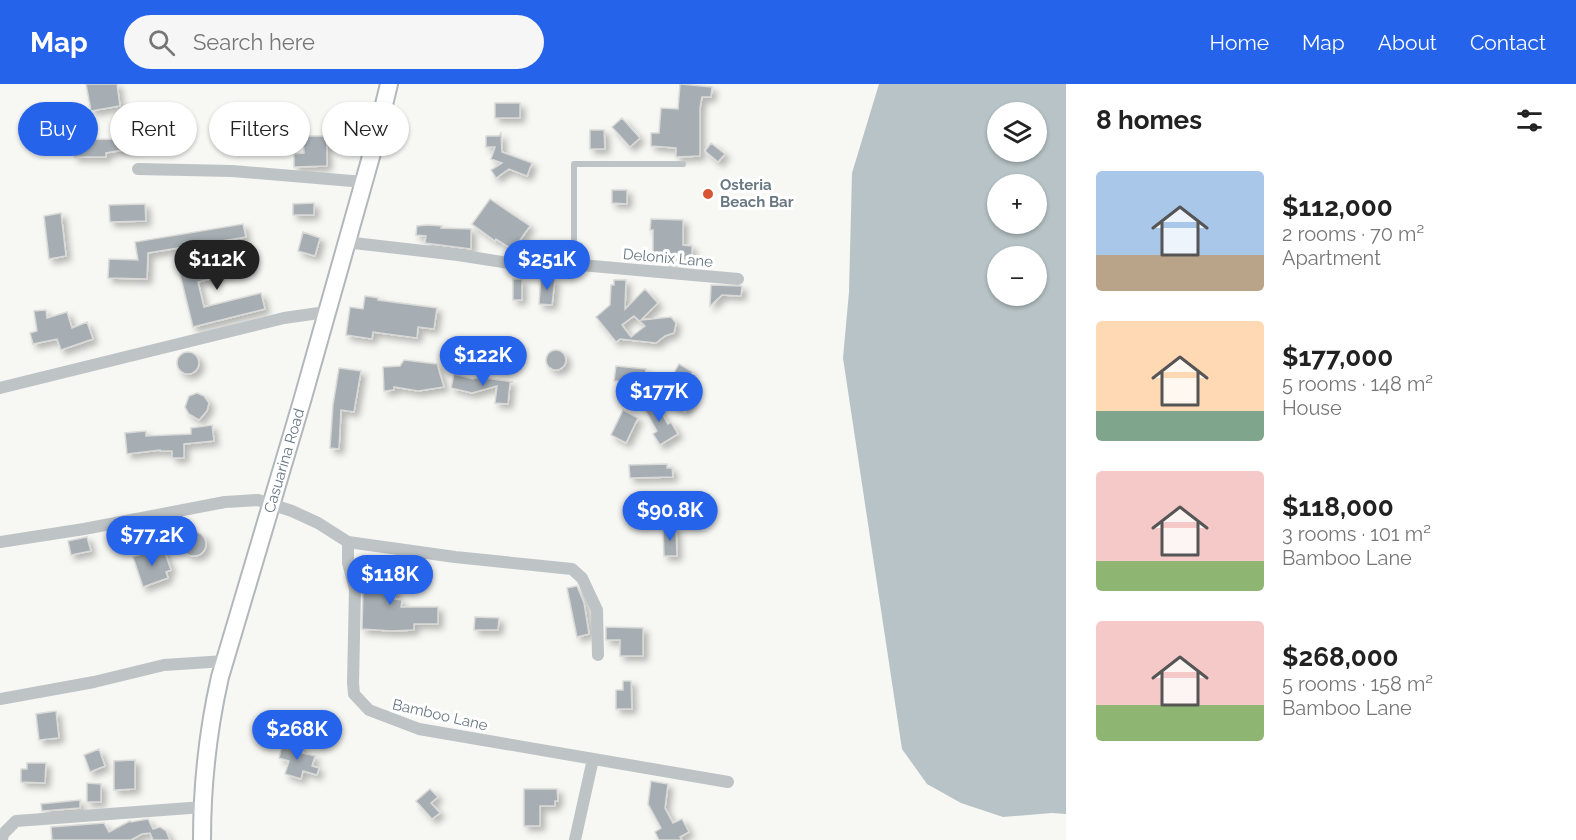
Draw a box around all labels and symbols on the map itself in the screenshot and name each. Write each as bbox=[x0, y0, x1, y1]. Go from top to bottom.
place label: Osteria Beach Bar bbox=[720, 176, 794, 211]
marker: Osteria Beach Bar bbox=[701, 187, 715, 201]
pin: $112K bbox=[175, 240, 259, 291]
pin: $251K bbox=[505, 240, 589, 291]
street label: Delonix Lane bbox=[622, 245, 714, 271]
pin: $122K bbox=[441, 336, 525, 387]
pin: $177K bbox=[617, 372, 701, 423]
street label: Casuarina Road bbox=[260, 406, 308, 515]
pin: $90.8K bbox=[621, 491, 719, 542]
pin: $77.2K bbox=[103, 516, 201, 567]
pin: $118K bbox=[348, 555, 432, 606]
street label: Bamboo Lane bbox=[391, 695, 490, 735]
pin: $268K bbox=[255, 710, 339, 761]

